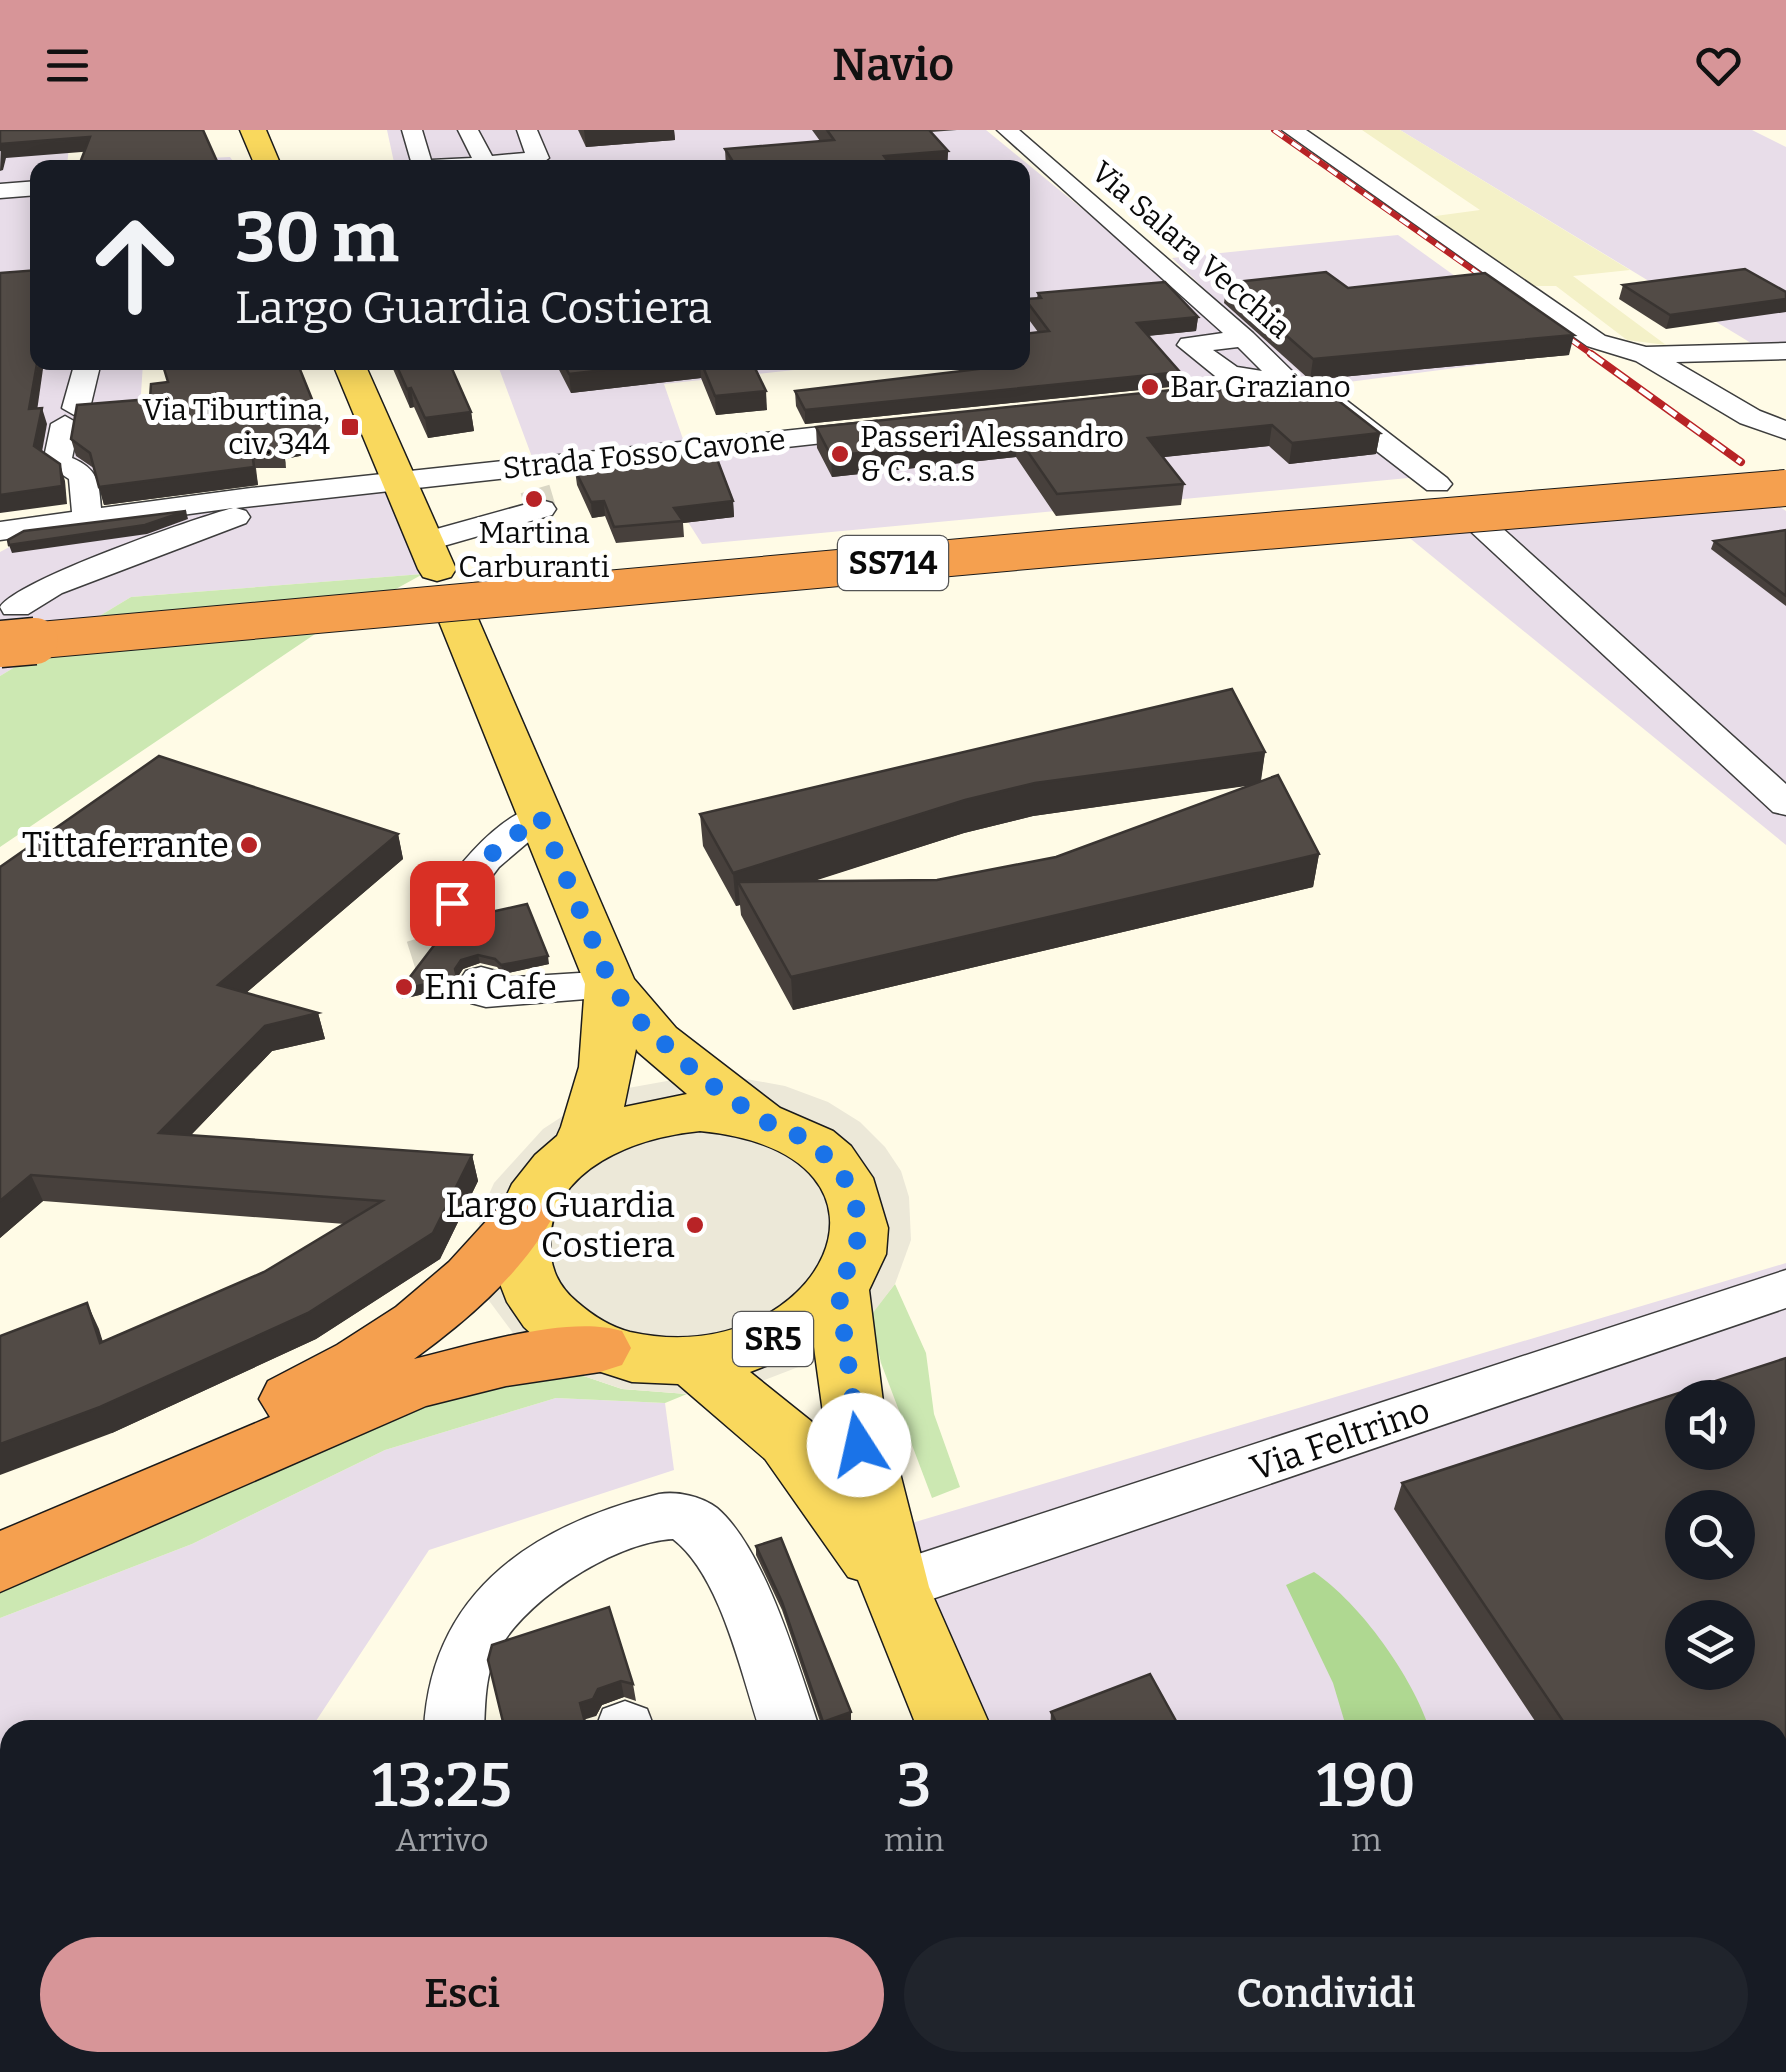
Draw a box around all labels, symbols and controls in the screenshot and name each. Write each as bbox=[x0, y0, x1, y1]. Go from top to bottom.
icon: menu bbox=[40, 38, 95, 93]
text: Navio bbox=[832, 38, 954, 92]
icon: heart bbox=[1691, 38, 1746, 93]
street label: Via Salara Vecchia bbox=[1084, 154, 1298, 346]
text: 30 m bbox=[235, 196, 399, 280]
icon: ahead bbox=[70, 200, 200, 330]
text: Largo Guardia Costiera bbox=[235, 281, 712, 335]
place label: Bar Graziano bbox=[1170, 369, 1351, 405]
marker: Bar Graziano bbox=[1139, 376, 1161, 398]
place label: Via Tiburtina, civ. 344 bbox=[142, 392, 330, 462]
marker: Via Tiburtina, civ. 344 bbox=[339, 416, 361, 438]
place label: Passeri Alessandro & C. s.a.s bbox=[860, 419, 1124, 489]
street label: Strada Fosso Cavone bbox=[501, 421, 787, 487]
marker: Passeri Alessandro & C. s.a.s bbox=[829, 443, 851, 465]
marker: Martina Carburanti bbox=[523, 488, 545, 510]
place label: Martina Carburanti bbox=[458, 515, 610, 585]
road number: SS714 bbox=[838, 536, 948, 590]
place label: Tittaferrante bbox=[22, 824, 229, 866]
marker: Tittaferrante bbox=[238, 834, 260, 856]
pin bbox=[410, 861, 495, 946]
icon: arrive bbox=[425, 876, 480, 931]
place label: Eni Cafe bbox=[424, 966, 557, 1008]
marker: Eni Cafe bbox=[393, 976, 415, 998]
place label: Largo Guardia Costiera bbox=[445, 1184, 675, 1266]
marker: Largo Guardia Costiera bbox=[684, 1214, 706, 1236]
road number: SR5 bbox=[733, 1312, 813, 1366]
map controls bbox=[1665, 1380, 1755, 1690]
button: sound bbox=[1665, 1380, 1755, 1470]
street label: Via Feltrino bbox=[1245, 1389, 1435, 1489]
position arrow bbox=[807, 1393, 911, 1497]
button: search bbox=[1665, 1490, 1755, 1580]
button: layers bbox=[1665, 1600, 1755, 1690]
text: 13:25 bbox=[372, 1750, 512, 1822]
text: 3 bbox=[897, 1750, 931, 1822]
text: 190 bbox=[1317, 1750, 1416, 1822]
text: Arrivo bbox=[395, 1821, 489, 1859]
text: min bbox=[884, 1821, 944, 1859]
text: m bbox=[1351, 1821, 1381, 1859]
button: Esci bbox=[40, 1937, 884, 2052]
button: Condividi bbox=[904, 1937, 1748, 2052]

